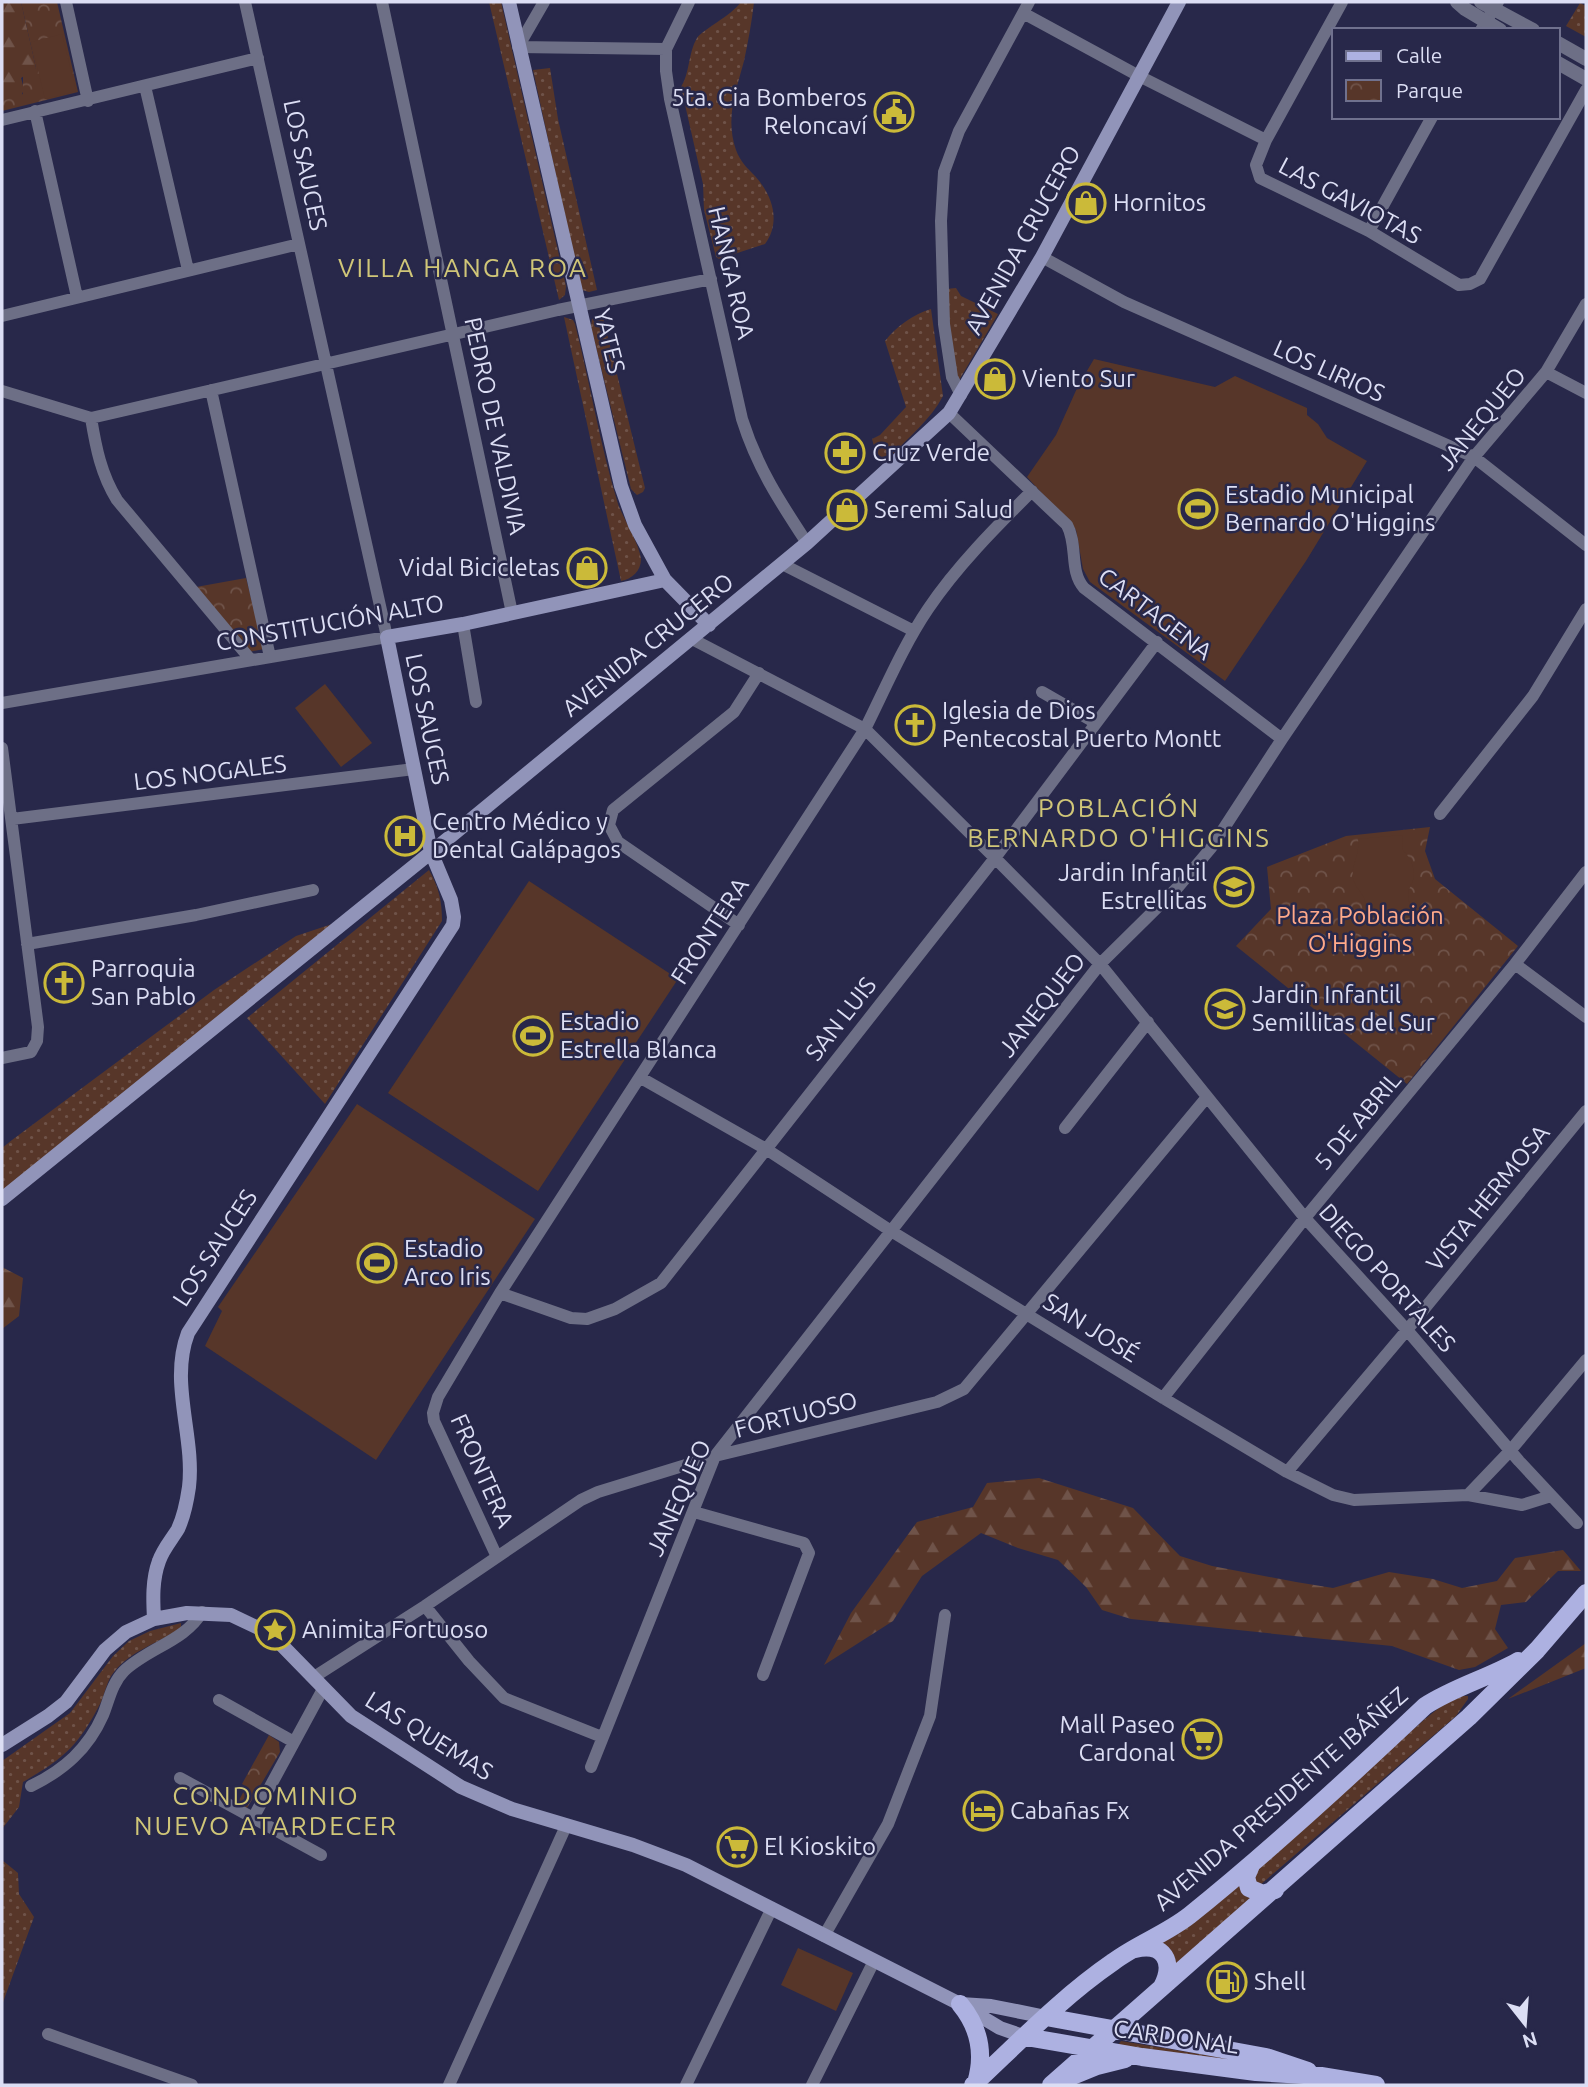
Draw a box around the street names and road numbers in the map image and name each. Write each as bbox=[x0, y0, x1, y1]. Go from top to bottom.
street label: LOS SAUCES bbox=[278, 97, 333, 233]
street label: AVENIDA CRUCERO bbox=[959, 141, 1086, 339]
street label: LAS GAVIOTAS bbox=[1274, 152, 1426, 249]
street label: HANGA ROA bbox=[703, 204, 760, 342]
street label: YATES bbox=[588, 306, 631, 376]
street label: PEDRO DE VALDIVIA bbox=[459, 315, 532, 537]
street label: LOS LIRIOS bbox=[1269, 334, 1389, 407]
street label: JANEQUEO bbox=[1432, 362, 1531, 475]
street label: CARTAGENA bbox=[1093, 562, 1218, 665]
street label: AVENIDA CRUCERO bbox=[557, 567, 739, 722]
street label: CONSTITUCIÓN ALTO bbox=[214, 588, 446, 656]
street label: LOS SAUCES bbox=[400, 651, 455, 787]
street label: LOS NOGALES bbox=[132, 750, 288, 795]
street label: FRONTERA bbox=[665, 872, 754, 989]
street label: JANEQUEO bbox=[993, 947, 1090, 1062]
street label: SAN LUIS bbox=[800, 972, 881, 1066]
street label: 5 DE ABRIL bbox=[1309, 1066, 1406, 1175]
street label: VISTA HERMOSA bbox=[1421, 1119, 1555, 1276]
street label: LOS SAUCES bbox=[167, 1184, 262, 1311]
street label: DIEGO PORTALES bbox=[1314, 1198, 1461, 1357]
street label: SAN JOSÉ bbox=[1039, 1287, 1144, 1367]
street label: FORTUOSO bbox=[732, 1386, 860, 1443]
street label: FRONTERA bbox=[445, 1410, 520, 1532]
street label: JANEQUEO bbox=[641, 1436, 716, 1560]
street label: AVENIDA PRESIDENTE IBÁÑEZ bbox=[1148, 1681, 1413, 1916]
street label: LAS QUEMAS bbox=[361, 1686, 498, 1785]
street label: CARDONAL bbox=[1112, 2014, 1241, 2059]

